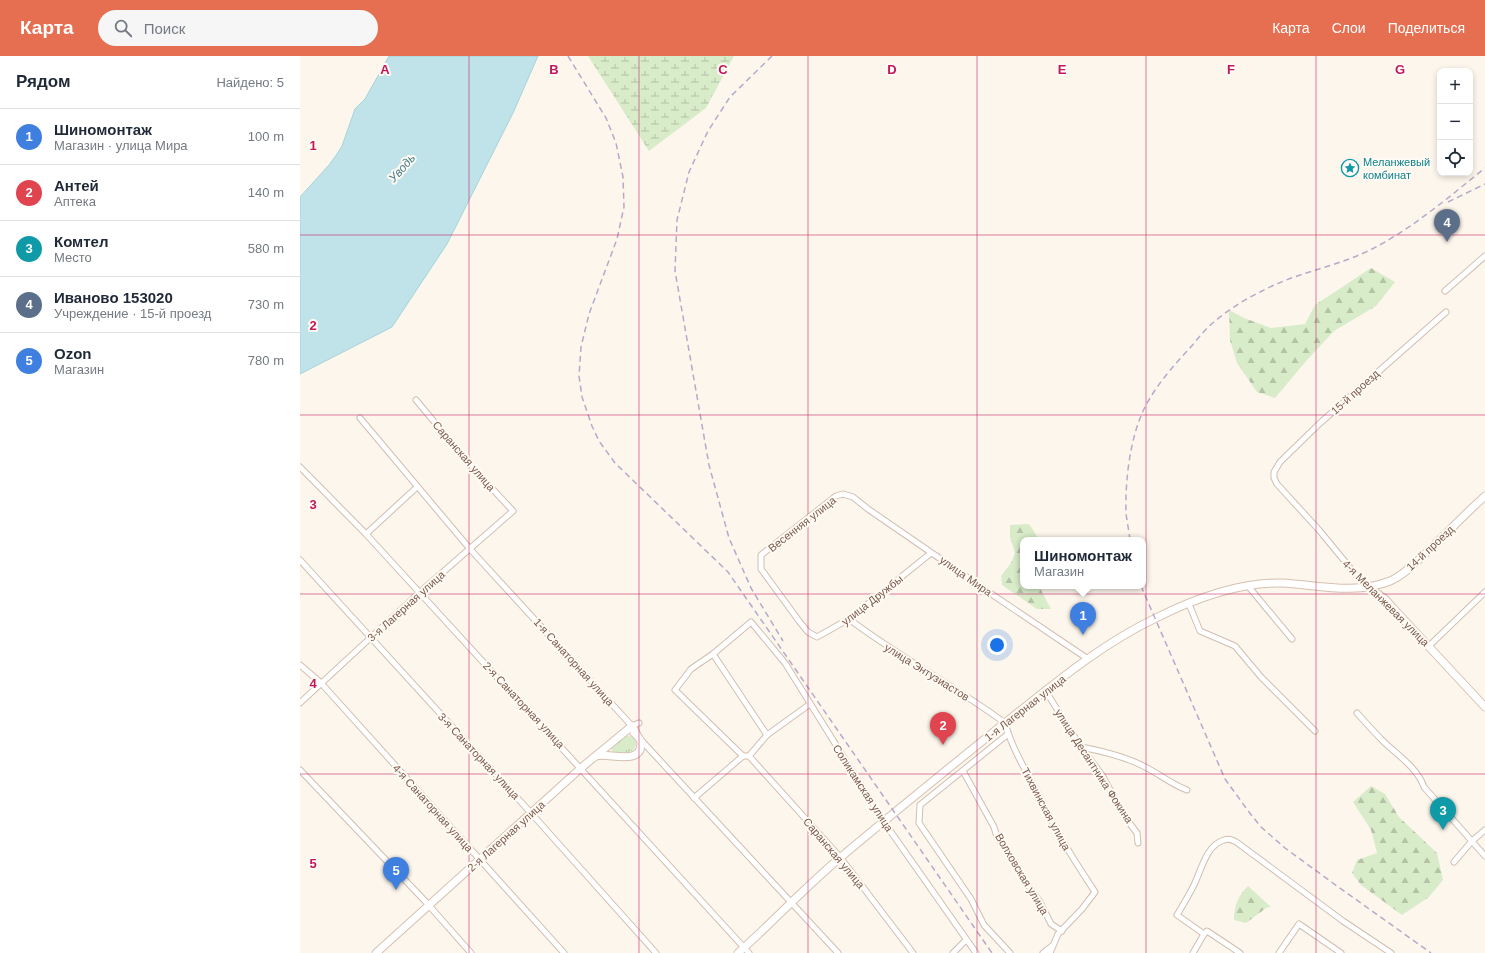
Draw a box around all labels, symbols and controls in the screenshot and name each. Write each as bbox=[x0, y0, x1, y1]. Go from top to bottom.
search box bbox=[98, 10, 378, 46]
text: Карта bbox=[20, 17, 74, 38]
icon: search bbox=[112, 17, 134, 39]
text: Поиск bbox=[144, 20, 185, 37]
text: Карта bbox=[1272, 20, 1310, 36]
text: Слои bbox=[1332, 20, 1366, 36]
text: Поделиться bbox=[1388, 20, 1465, 36]
text: A bbox=[380, 62, 390, 77]
text: B bbox=[549, 62, 559, 77]
text: C bbox=[718, 62, 728, 77]
text: D bbox=[887, 62, 897, 77]
text: E bbox=[1058, 62, 1067, 77]
text: F bbox=[1227, 62, 1235, 77]
text: G bbox=[1395, 62, 1405, 77]
map controls bbox=[1437, 68, 1473, 176]
button: + bbox=[1437, 68, 1473, 104]
text: Рядом bbox=[16, 72, 71, 91]
text: Найдено: 5 bbox=[216, 75, 284, 90]
button: − bbox=[1437, 104, 1473, 140]
text: Шиномонтаж bbox=[54, 121, 152, 138]
text: 1 bbox=[25, 129, 33, 144]
text: 100 m bbox=[248, 129, 284, 144]
text: Магазин · улица Мира bbox=[54, 138, 188, 153]
text: 1 bbox=[309, 138, 317, 153]
button: locate bbox=[1437, 140, 1473, 176]
water label: Уводь bbox=[385, 151, 418, 186]
place label: Меланжевый комбинат bbox=[1363, 156, 1430, 181]
place icon: Меланжевый комбинат bbox=[1340, 158, 1360, 178]
text: Антей bbox=[54, 177, 99, 194]
text: 2 bbox=[25, 185, 33, 200]
text: 140 m bbox=[248, 185, 284, 200]
text: Аптека bbox=[54, 194, 96, 209]
pin: 4 bbox=[1434, 209, 1460, 242]
text: Комтел bbox=[54, 233, 108, 250]
text: 3 bbox=[25, 241, 33, 256]
text: 580 m bbox=[248, 241, 284, 256]
text: Место bbox=[54, 250, 92, 265]
text: Иваново 153020 bbox=[54, 289, 173, 306]
text: 4 bbox=[25, 297, 33, 312]
text: 730 m bbox=[248, 297, 284, 312]
text: Учреждение · 15-й проезд bbox=[54, 306, 211, 321]
text: 2 bbox=[309, 318, 317, 333]
text: Ozon bbox=[54, 345, 92, 362]
text: 5 bbox=[25, 353, 33, 368]
text: 780 m bbox=[248, 353, 284, 368]
text: Магазин bbox=[54, 362, 104, 377]
street label: 15-й проезд bbox=[1329, 367, 1382, 417]
street label: Саранская улица bbox=[430, 419, 498, 494]
street label: Весенняя улица bbox=[766, 493, 839, 554]
text: 3 bbox=[309, 497, 317, 512]
street label: 14-й проезд bbox=[1404, 523, 1457, 573]
popup bbox=[1020, 537, 1146, 589]
text: Шиномонтаж bbox=[1034, 547, 1132, 564]
street label: улица Мира bbox=[938, 554, 995, 599]
street label: 4-я Меланжевая улица bbox=[1340, 557, 1432, 649]
text: Магазин bbox=[1034, 564, 1084, 579]
street label: 3-я Лагерная улица bbox=[365, 568, 448, 644]
street label: улица Дружбы bbox=[839, 572, 905, 628]
pin: 1 bbox=[1070, 602, 1096, 635]
street label: 1-я Санаторная улица bbox=[532, 616, 617, 709]
your location bbox=[987, 635, 1007, 655]
street label: улица Энтузиастов bbox=[882, 641, 972, 703]
street label: 2-я Санаторная улица bbox=[481, 659, 568, 751]
street label: 1-я Лагерная улица bbox=[982, 672, 1069, 743]
text: 4 bbox=[309, 676, 317, 691]
street label: улица Десантника Фокина bbox=[1053, 707, 1136, 826]
street label: 3-я Санаторная улица bbox=[436, 710, 523, 802]
pin: 2 bbox=[930, 712, 956, 745]
street label: Соликамская улица bbox=[830, 742, 896, 834]
street label: 4-я Санаторная улица bbox=[391, 762, 476, 855]
street label: Тихвинская улица bbox=[1019, 766, 1073, 853]
pin: 3 bbox=[1430, 797, 1456, 830]
street label: 2-я Лагерная улица bbox=[465, 798, 548, 874]
street label: Саранская улица bbox=[801, 815, 868, 891]
street label: Волховская улица bbox=[993, 831, 1051, 918]
text: 5 bbox=[309, 856, 317, 871]
pin: 5 bbox=[383, 857, 409, 890]

